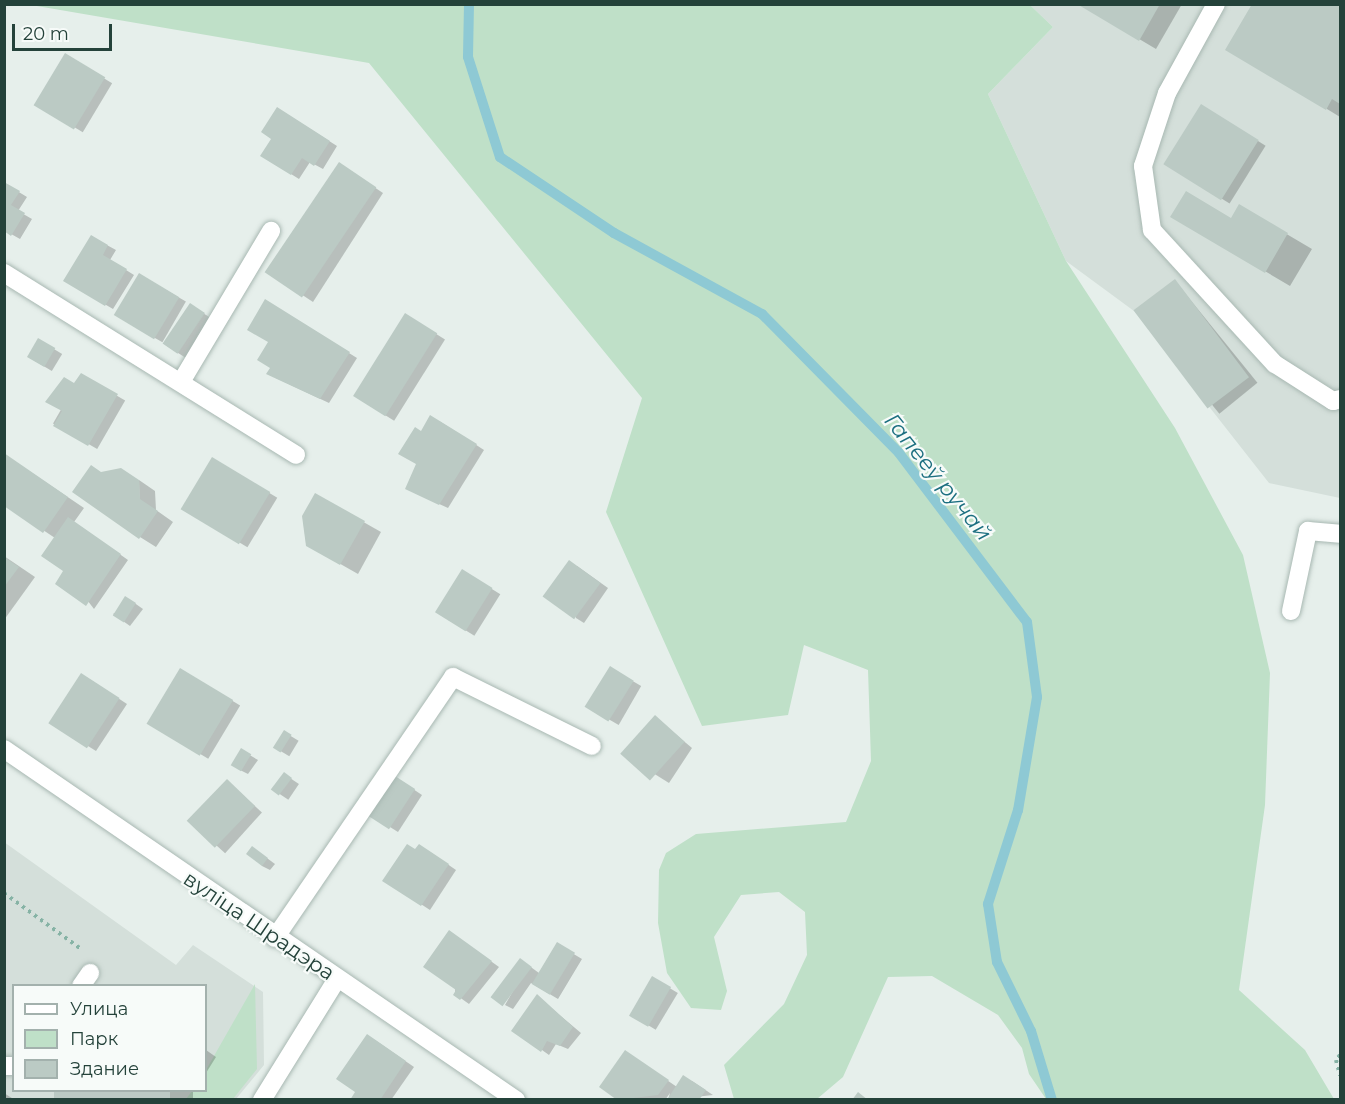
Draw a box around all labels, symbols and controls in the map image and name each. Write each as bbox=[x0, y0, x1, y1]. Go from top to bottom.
scale bar bbox=[15, 12, 116, 50]
text: 20 m bbox=[23, 23, 69, 45]
water label: Гапееў ручай bbox=[879, 408, 997, 546]
street label: вуліца Шрадэра bbox=[179, 866, 339, 986]
legend bbox=[12, 984, 207, 1092]
text: Улица bbox=[70, 998, 128, 1020]
text: Парк bbox=[70, 1028, 118, 1050]
text: Здание bbox=[70, 1058, 139, 1080]

